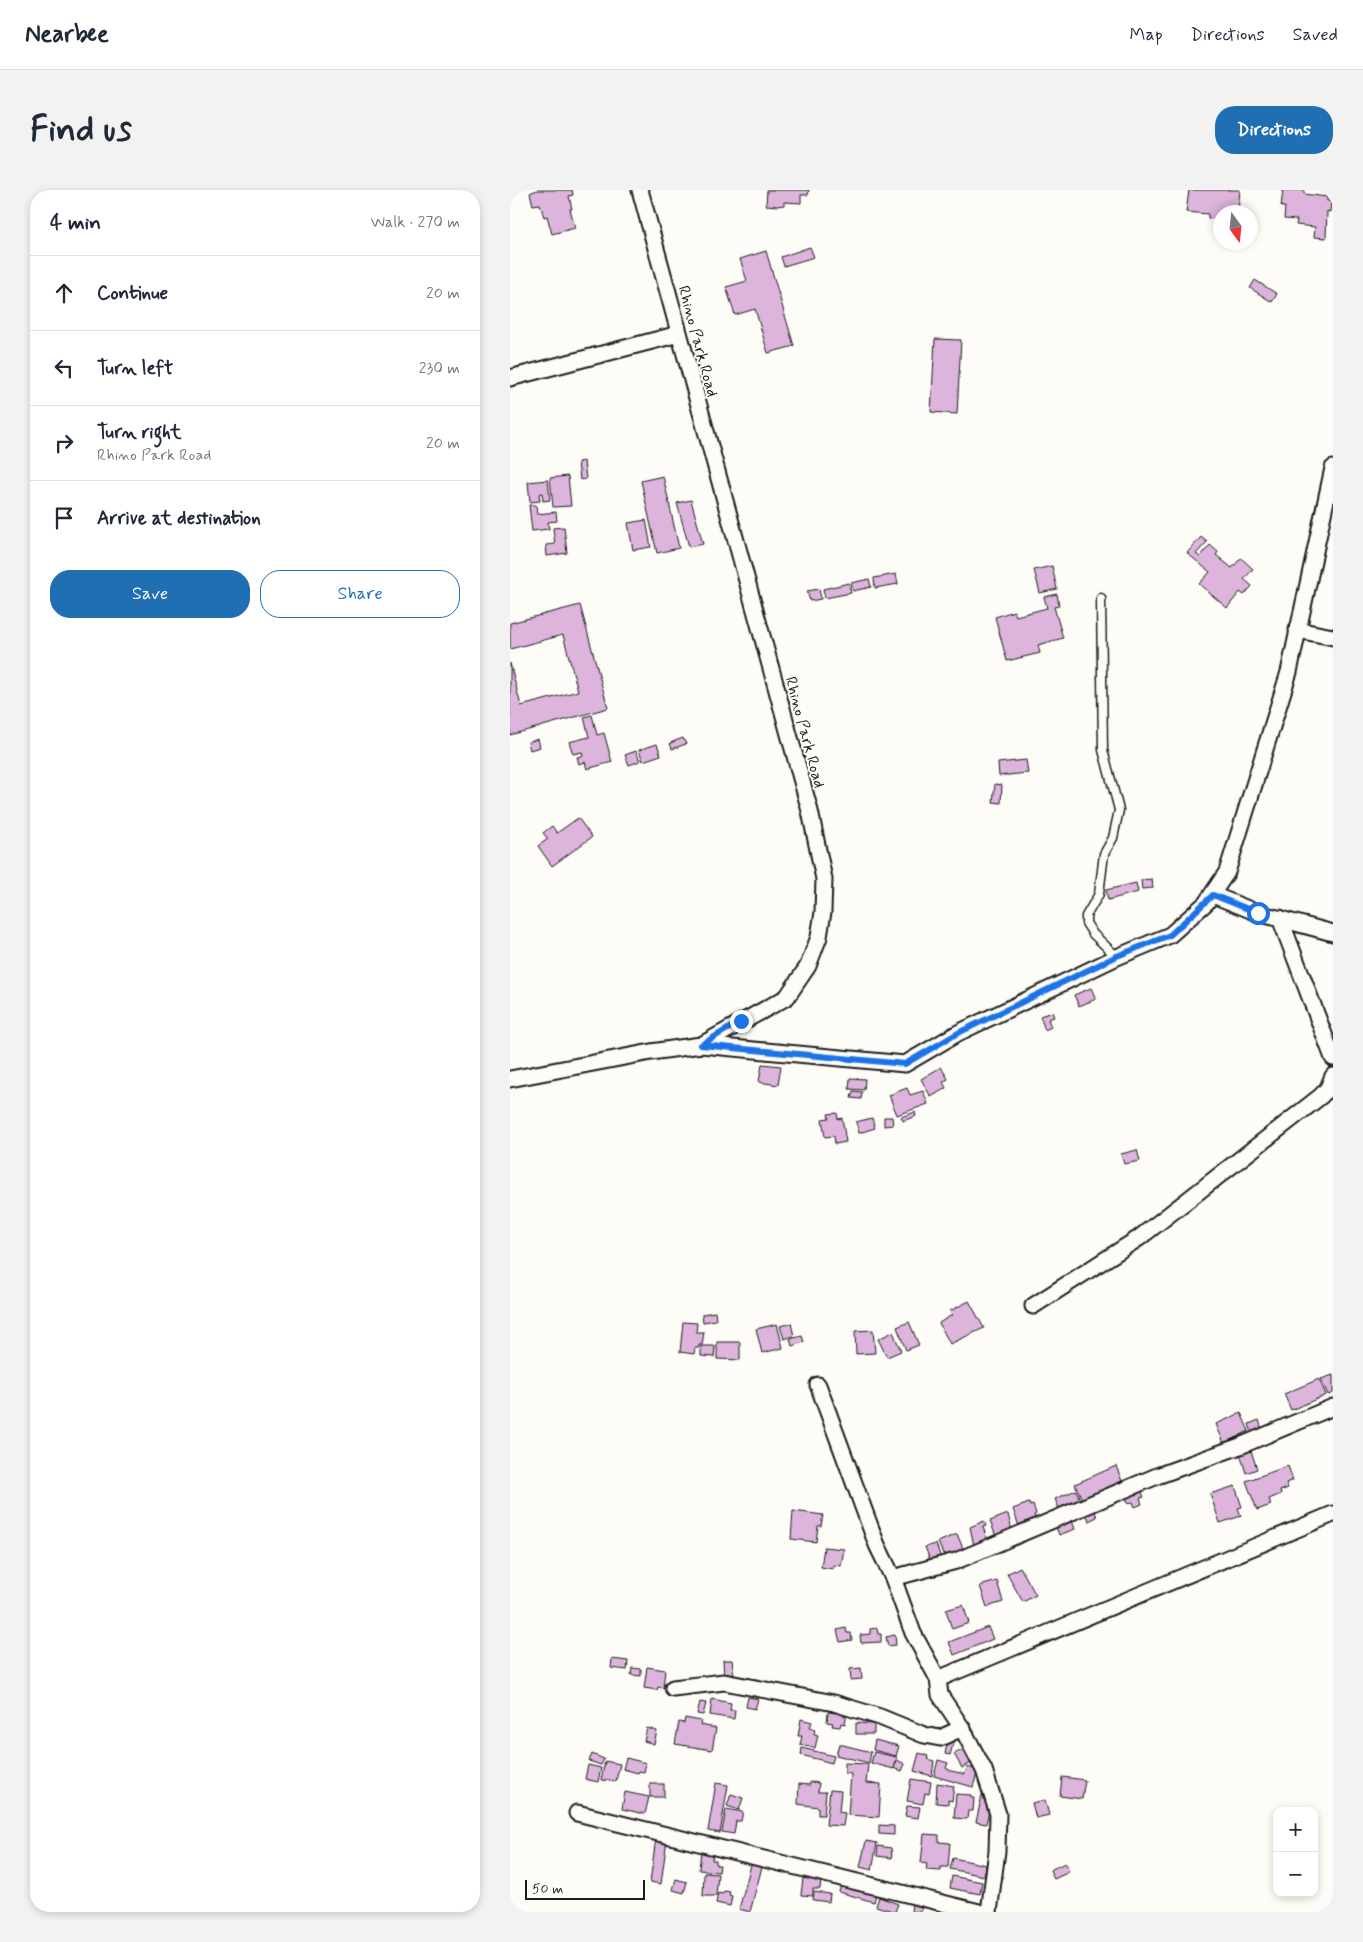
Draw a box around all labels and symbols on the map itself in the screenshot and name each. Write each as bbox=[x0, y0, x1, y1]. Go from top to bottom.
north arrow bbox=[1213, 205, 1258, 250]
street label: Rhino Park Road bbox=[673, 283, 722, 399]
street label: Rhino Park Road bbox=[780, 674, 829, 790]
route start bbox=[1247, 902, 1270, 925]
route end bbox=[730, 1010, 753, 1033]
scale bar bbox=[525, 1877, 645, 1900]

